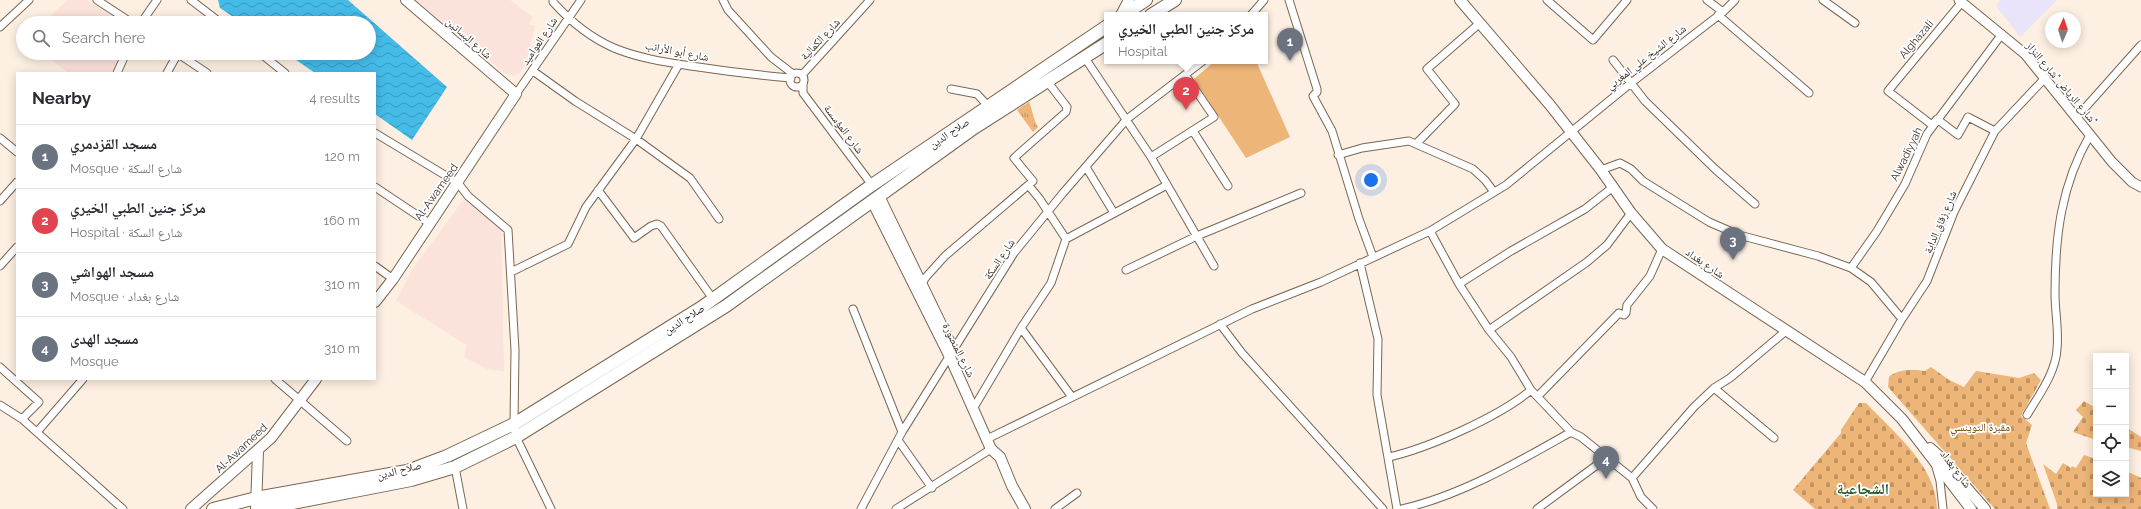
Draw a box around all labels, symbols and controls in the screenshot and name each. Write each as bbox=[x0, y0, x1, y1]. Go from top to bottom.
popup bbox=[1104, 12, 1268, 64]
north arrow bbox=[2045, 12, 2081, 48]
street label: شارع البساتين bbox=[443, 15, 494, 62]
street label: شارع العواميد bbox=[519, 15, 560, 68]
search box bbox=[16, 16, 376, 60]
street label: شارع الكمالية bbox=[798, 16, 843, 63]
street label: Alghazali bbox=[1896, 17, 1936, 61]
text: مركز جنين الطبي الخيري bbox=[1118, 20, 1254, 38]
street label: شارع الشيخ علي المغربي bbox=[1604, 22, 1690, 94]
icon: search bbox=[30, 27, 52, 49]
pin: 1 bbox=[1277, 28, 1303, 61]
text: Search here bbox=[62, 29, 145, 47]
street label: شارع أبو الأرانب bbox=[644, 38, 710, 64]
street label: شارع الرياض "شارع النزاز" bbox=[2023, 39, 2100, 127]
text: Hospital bbox=[1118, 44, 1167, 59]
pin: 2 bbox=[1173, 77, 1199, 110]
text: Nearby bbox=[32, 88, 91, 108]
text: 4 results bbox=[309, 91, 360, 106]
street label: شارع المؤسسة bbox=[821, 102, 866, 156]
street label: صلاح الدين bbox=[927, 115, 972, 152]
street label: Alwadiyyah bbox=[1888, 125, 1925, 183]
text: مسجد القزدمري bbox=[70, 135, 157, 153]
text: 1 bbox=[42, 149, 48, 164]
text: 120 m bbox=[324, 149, 360, 164]
text: Mosque · شارع السكة bbox=[70, 161, 182, 176]
street label: Al-Awameed bbox=[412, 161, 461, 223]
your location bbox=[1361, 170, 1381, 190]
street label: شارع زقاق الداية bbox=[1921, 189, 1959, 255]
text: مركز جنين الطبي الخيري bbox=[70, 199, 206, 217]
text: 2 bbox=[41, 213, 49, 228]
text: 160 m bbox=[323, 213, 360, 228]
text: Hospital · شارع السكة bbox=[70, 225, 182, 240]
pin: 3 bbox=[1720, 227, 1746, 260]
street label: شارع السكة bbox=[981, 237, 1018, 282]
street label: شارع بغداد bbox=[1683, 246, 1726, 281]
text: مسجد الهواشي bbox=[70, 263, 154, 281]
text: 3 bbox=[41, 277, 49, 292]
text: 310 m bbox=[324, 277, 360, 292]
text: Mosque · شارع بغداد bbox=[70, 289, 179, 304]
street label: صلاح الدين bbox=[662, 302, 707, 337]
street label: شارع المنصورة bbox=[940, 321, 977, 380]
text: مسجد الهدى bbox=[70, 330, 139, 348]
text: 4 bbox=[41, 341, 49, 356]
text: 310 m bbox=[324, 341, 360, 356]
map controls bbox=[2093, 353, 2129, 497]
button: + bbox=[2093, 353, 2129, 389]
text: Mosque bbox=[70, 354, 119, 369]
button: − bbox=[2093, 389, 2129, 425]
street label: Al-Awameed bbox=[213, 421, 270, 476]
park label: مقبرة التوينسي bbox=[1950, 421, 2010, 436]
button: locate bbox=[2093, 425, 2129, 461]
pin: 4 bbox=[1593, 446, 1619, 479]
street label: شارع بغداد bbox=[1937, 448, 1974, 491]
street label: صلاح الدين bbox=[375, 459, 423, 482]
button: layers bbox=[2093, 461, 2129, 497]
district label: الشجاعية bbox=[1837, 480, 1889, 498]

